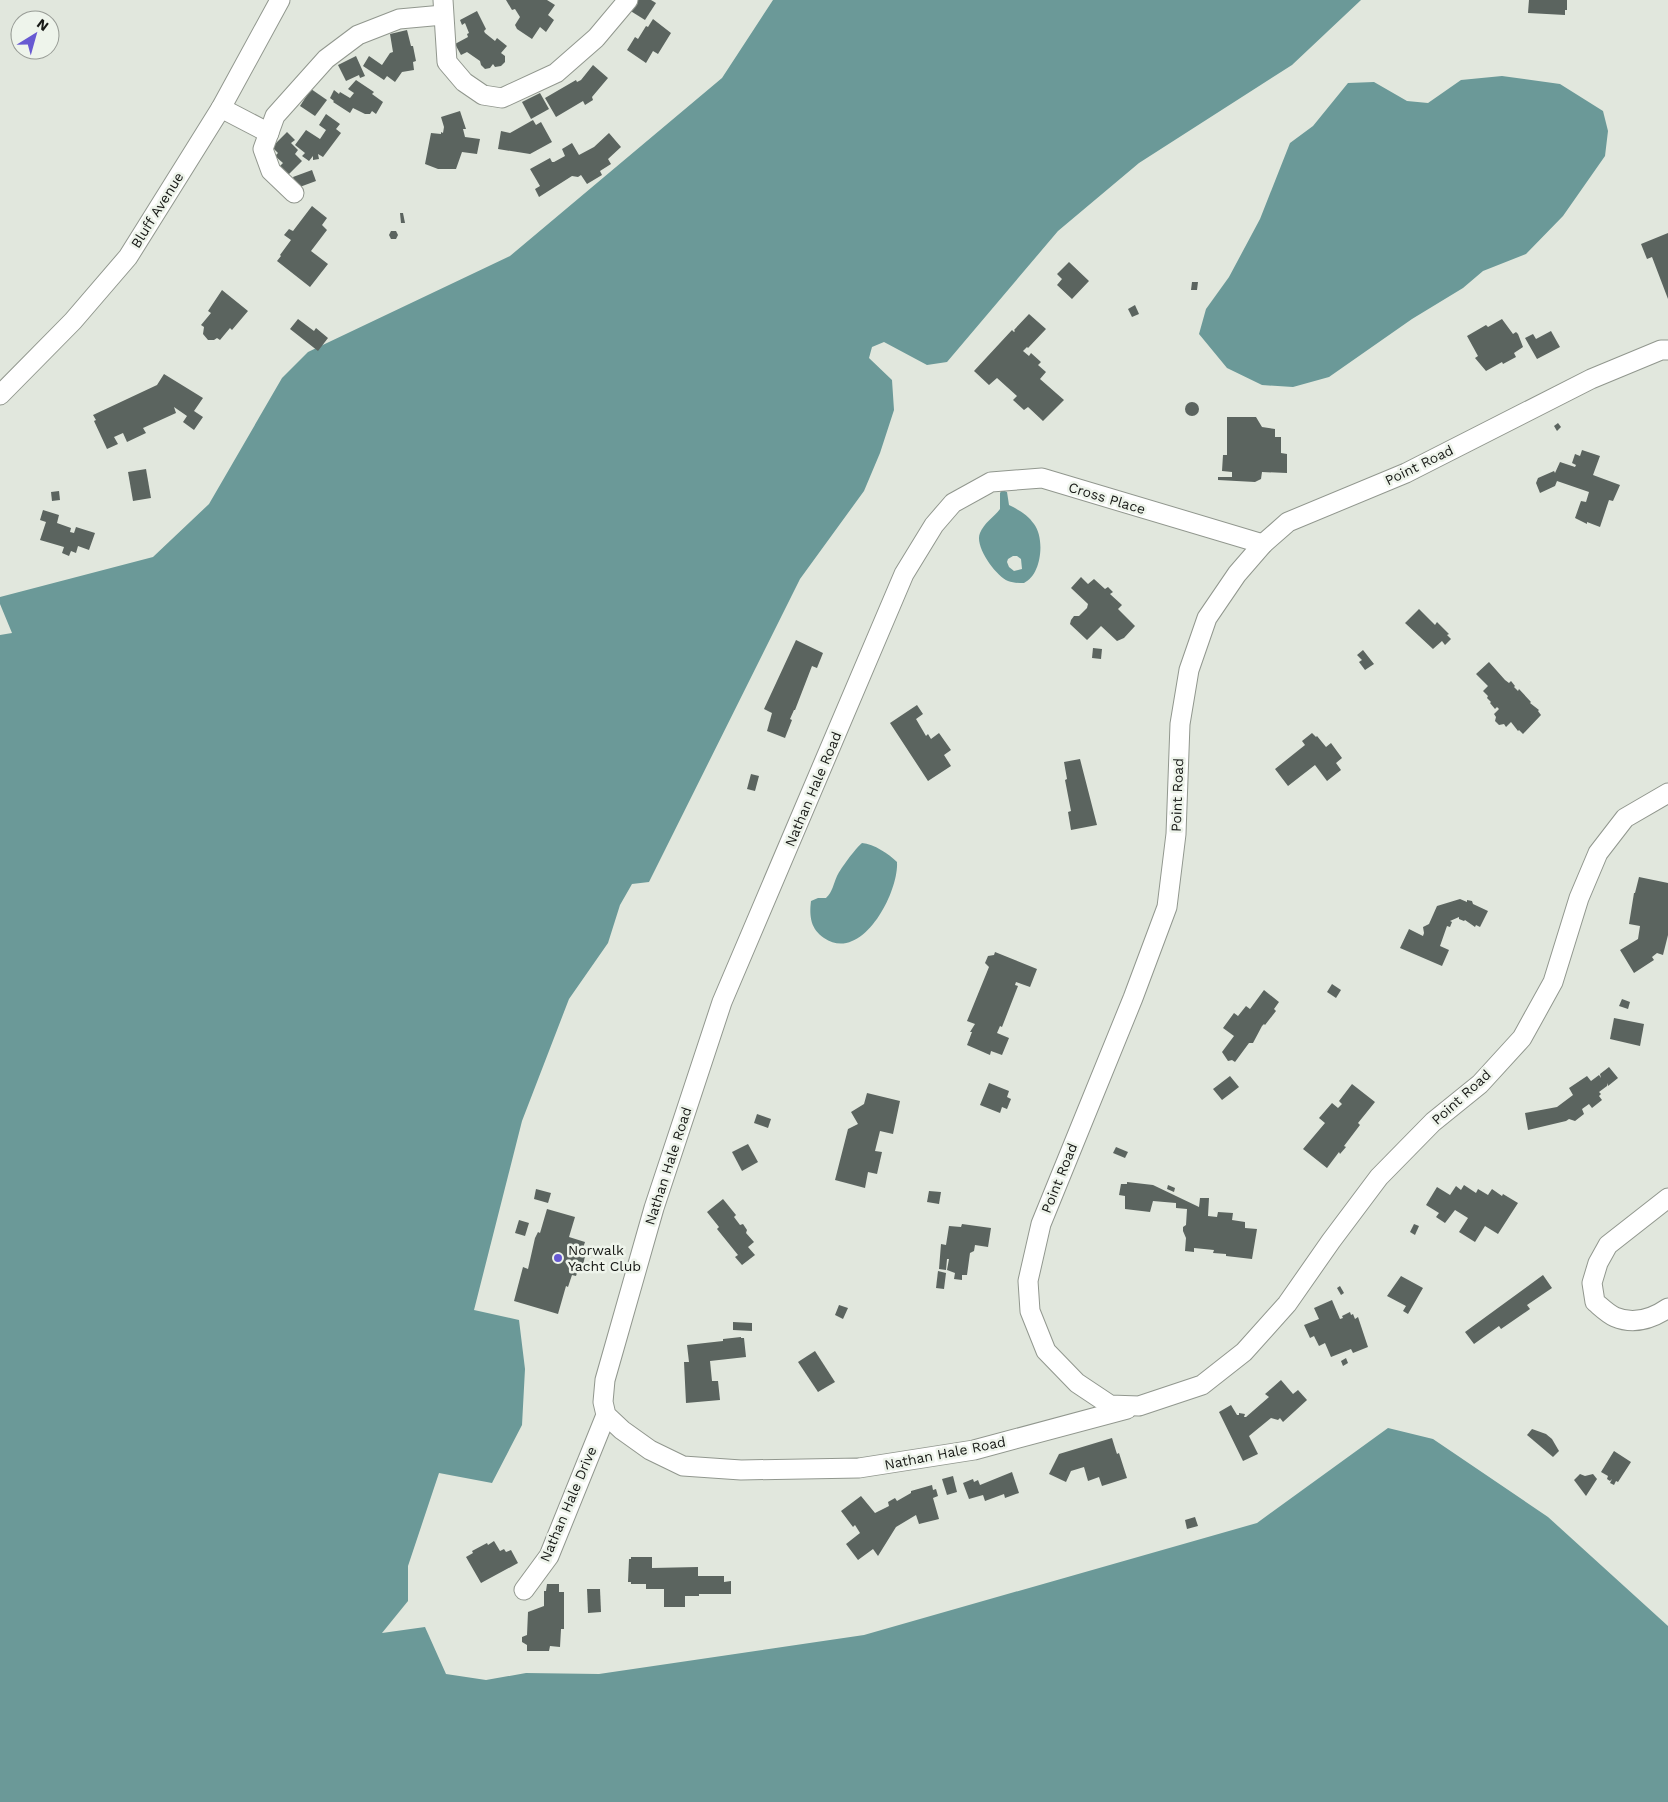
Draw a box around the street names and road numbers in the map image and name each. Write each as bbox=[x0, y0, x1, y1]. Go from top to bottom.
street label: Bluff Avenue bbox=[127, 169, 187, 251]
street label: Point Road bbox=[1382, 442, 1456, 488]
street label: Cross Place bbox=[1067, 479, 1147, 517]
street label: Nathan Hale Road bbox=[782, 729, 844, 849]
street label: Point Road bbox=[1168, 758, 1186, 832]
street label: Point Road bbox=[1428, 1066, 1494, 1128]
street label: Nathan Hale Road bbox=[641, 1105, 695, 1227]
street label: Point Road bbox=[1038, 1141, 1080, 1215]
street label: Nathan Hale Road bbox=[883, 1433, 1007, 1473]
street label: Nathan Hale Drive bbox=[536, 1444, 600, 1564]

